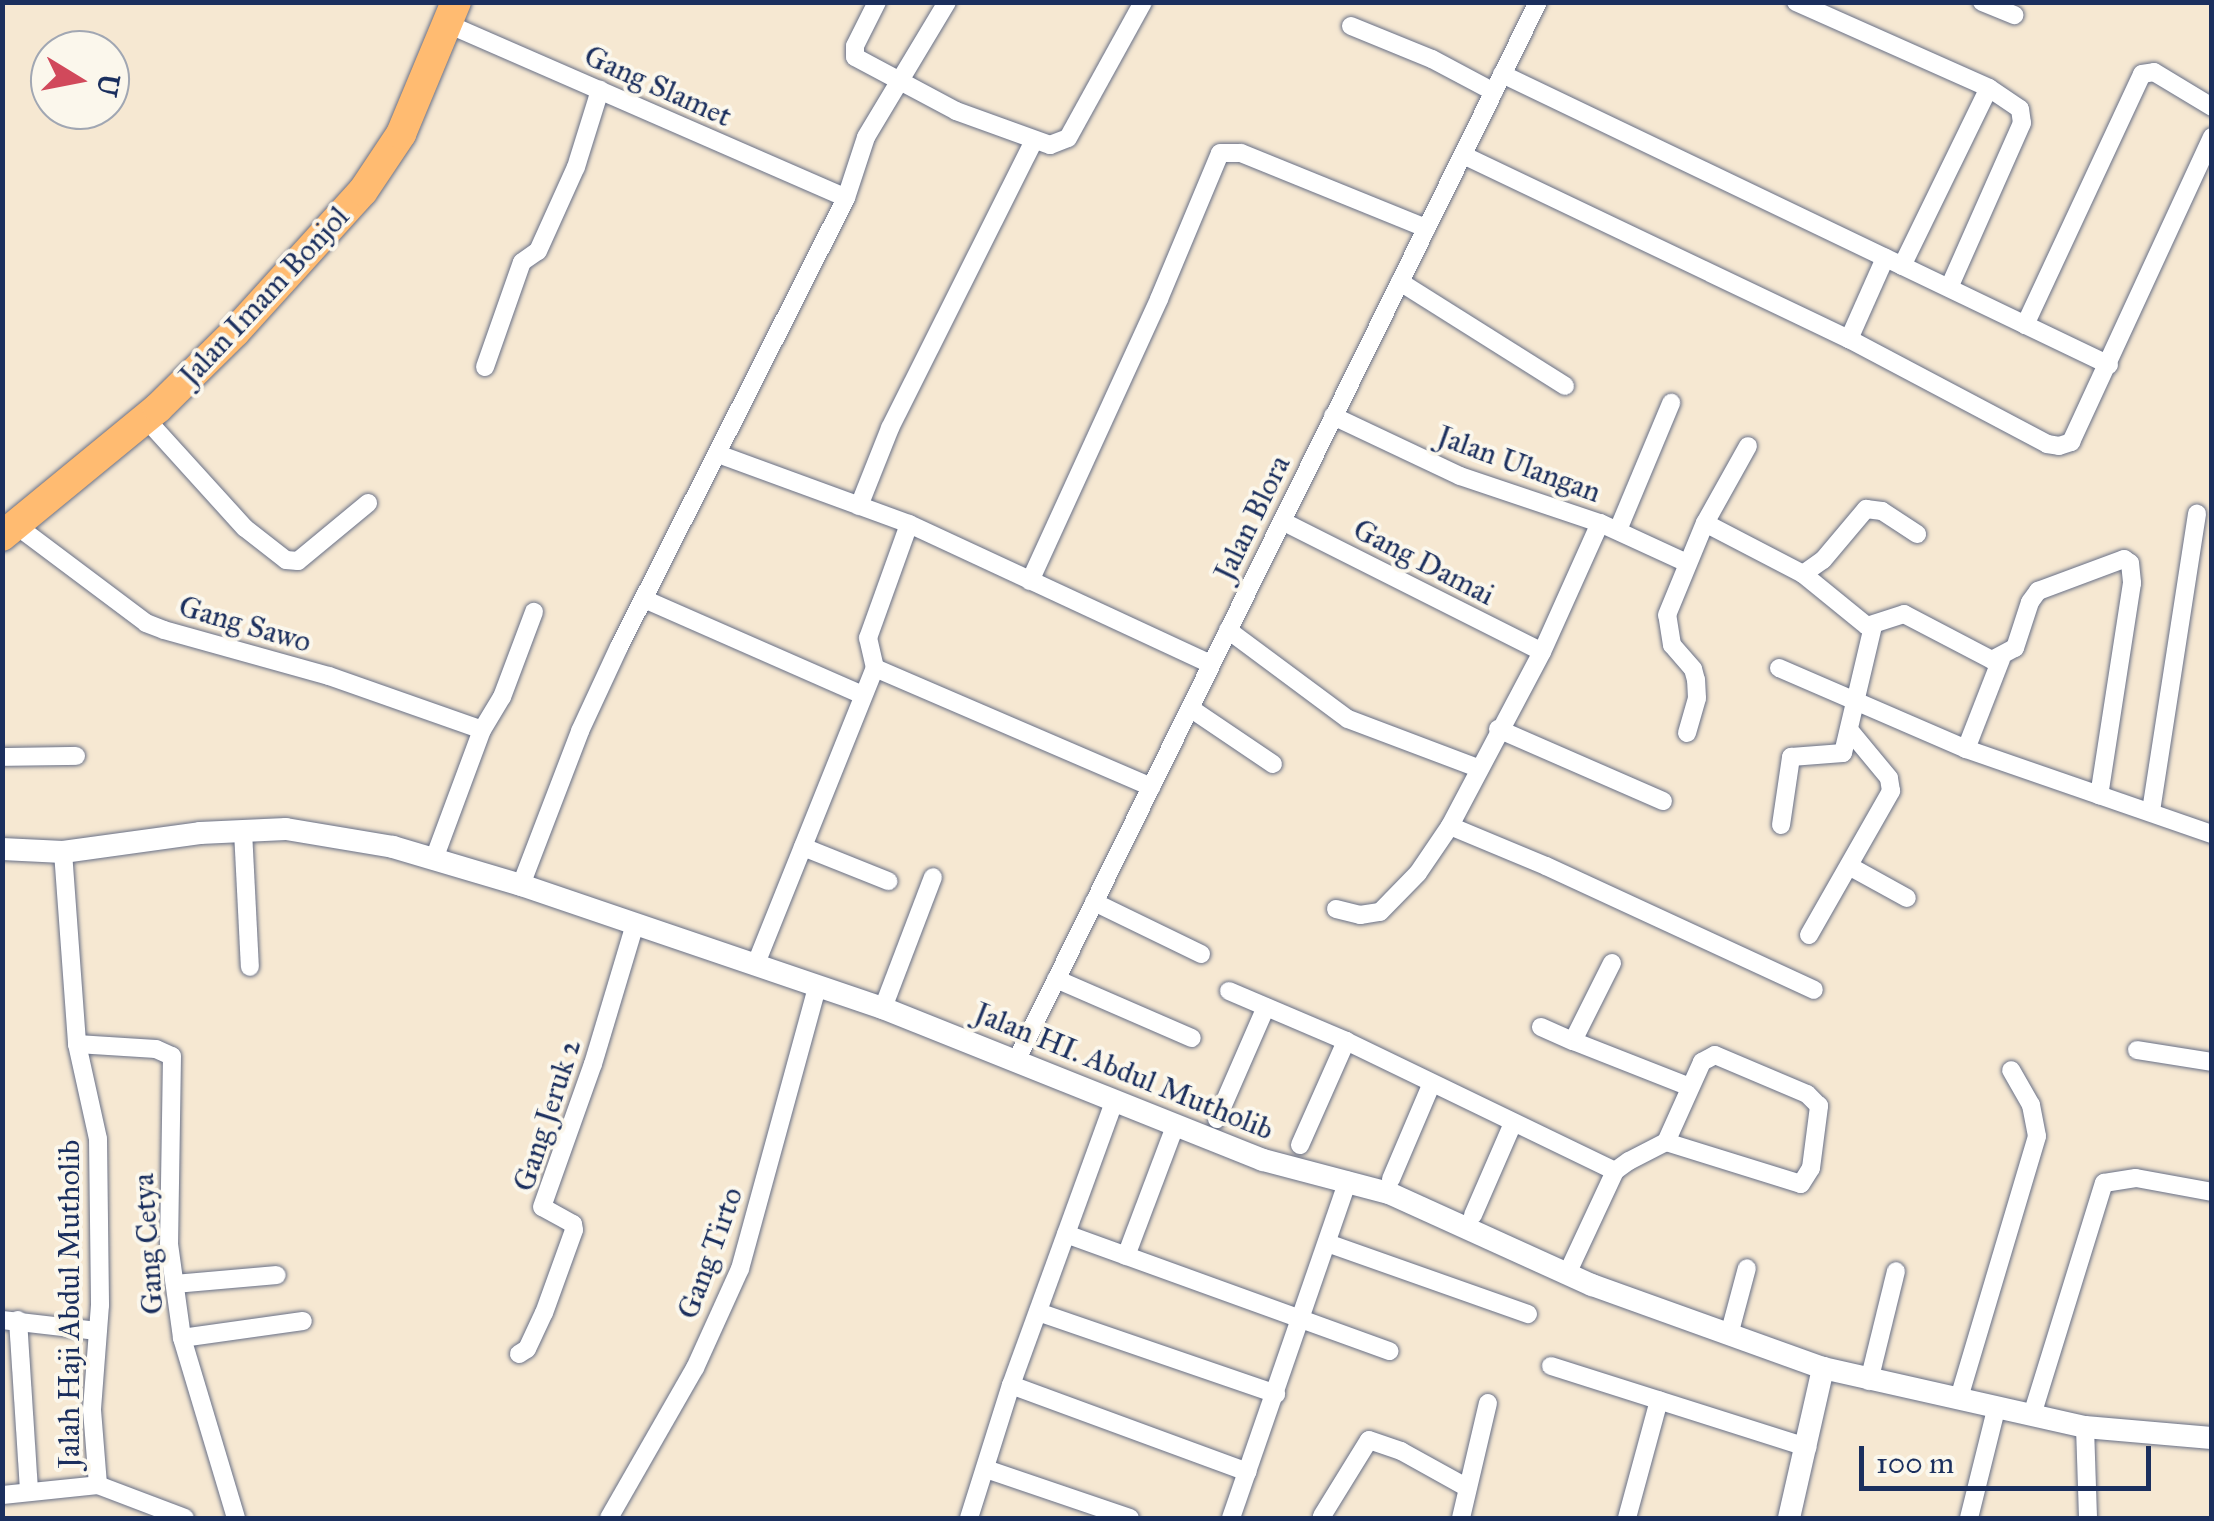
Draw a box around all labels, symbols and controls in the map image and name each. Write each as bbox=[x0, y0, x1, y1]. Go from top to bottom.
north arrow bbox=[30, 30, 130, 130]
street label: Gang Slamet bbox=[579, 38, 737, 134]
text: U bbox=[89, 71, 127, 99]
street label: Jalan Imam Bonjol bbox=[172, 199, 356, 393]
street label: Jalan Ulangan bbox=[1432, 418, 1606, 510]
street label: Jalan Blora bbox=[1206, 450, 1298, 586]
street label: Gang Damai bbox=[1347, 511, 1501, 613]
street label: Gang Sawo bbox=[175, 588, 315, 660]
street label: Jalan HI. Abdul Mutholib bbox=[969, 995, 1279, 1147]
street label: Gang Jeruk 2 bbox=[505, 1034, 589, 1196]
street label: Jalah Haji Abdul Mutholib bbox=[51, 1140, 87, 1468]
street label: Gang Cetya bbox=[125, 1172, 171, 1316]
street label: Gang Tirto bbox=[670, 1182, 750, 1324]
scale bar bbox=[1864, 1426, 2156, 1488]
text: 100 m bbox=[1876, 1445, 1954, 1481]

